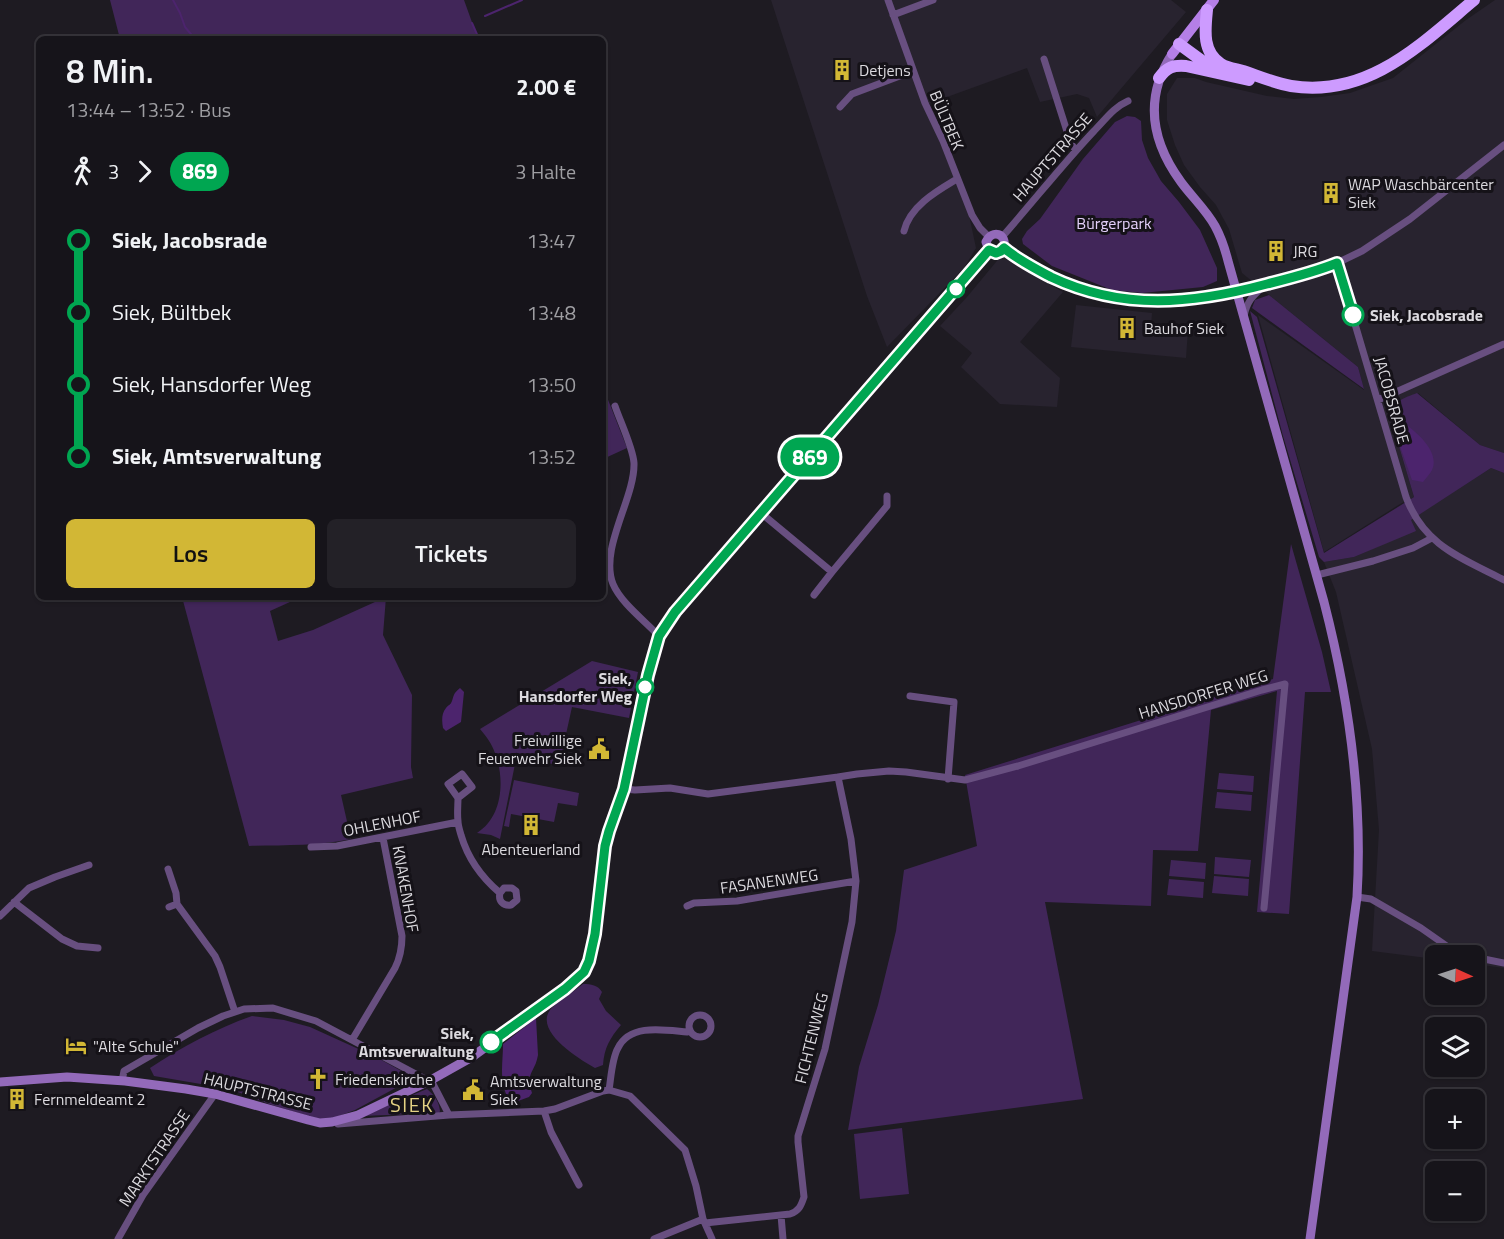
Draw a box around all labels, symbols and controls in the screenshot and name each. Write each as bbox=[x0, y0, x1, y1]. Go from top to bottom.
text: 8 Min. bbox=[66, 46, 154, 96]
building icon: Detjens bbox=[830, 58, 854, 82]
place label: Detjens bbox=[859, 58, 911, 82]
text: 2.00 € bbox=[516, 70, 576, 104]
street label: BÜLTBEK bbox=[924, 87, 970, 153]
text: 13:44 – 13:52 · Bus bbox=[66, 94, 231, 125]
street label: HAUPTSTRASSE bbox=[1007, 107, 1098, 207]
icon: walk bbox=[66, 155, 99, 188]
icon: forward bbox=[128, 155, 161, 188]
text: 869 bbox=[182, 155, 217, 187]
text: 3 bbox=[108, 156, 119, 187]
text: 3 Halte bbox=[515, 156, 576, 187]
place label: WAP Waschbärcenter Siek bbox=[1348, 172, 1494, 214]
building icon: WAP Waschbärcenter Siek bbox=[1319, 181, 1343, 205]
park label: Bürgerpark bbox=[1076, 211, 1152, 235]
text: Siek, Jacobsrade bbox=[112, 223, 267, 257]
text: 13:47 bbox=[527, 225, 576, 256]
building icon: JRG bbox=[1264, 239, 1288, 263]
place label: JRG bbox=[1293, 239, 1317, 263]
unlabelled marker bbox=[947, 280, 965, 298]
text: Siek, Bültbek bbox=[112, 295, 231, 329]
text: 13:48 bbox=[527, 297, 576, 328]
place label: Siek, Jacobsrade bbox=[1370, 303, 1483, 327]
marker: Siek, Jacobsrade bbox=[1342, 304, 1364, 326]
building icon: Bauhof Siek bbox=[1115, 316, 1139, 340]
place label: Bauhof Siek bbox=[1144, 316, 1224, 340]
street label: JACOBSRADE bbox=[1368, 353, 1416, 447]
text: Siek, Hansdorfer Weg bbox=[112, 367, 311, 401]
text: 13:50 bbox=[527, 369, 576, 400]
line badge: 869 bbox=[776, 438, 844, 476]
text: Siek, Amtsverwaltung bbox=[112, 439, 321, 473]
text: 13:52 bbox=[527, 441, 576, 472]
text: 869 bbox=[792, 441, 828, 473]
button: Los bbox=[66, 519, 315, 588]
button: Tickets bbox=[327, 519, 576, 588]
street label: HANSDORFER WEG bbox=[1135, 663, 1271, 725]
place label: Siek, Hansdorfer Weg bbox=[519, 666, 632, 708]
marker: Siek, Hansdorfer Weg bbox=[636, 678, 654, 696]
place label: Freiwillige Feuerwehr Siek bbox=[478, 728, 582, 770]
public building icon: Freiwillige Feuerwehr Siek bbox=[587, 737, 611, 761]
street label: OHLENHOF bbox=[341, 804, 423, 842]
building icon: Abenteuerland bbox=[519, 813, 543, 837]
place label: Abenteuerland bbox=[481, 837, 581, 861]
street label: KNAKENHOF bbox=[387, 844, 425, 934]
street label: FASANENWEG bbox=[719, 862, 819, 900]
north arrow bbox=[1425, 945, 1485, 1005]
map controls bbox=[1425, 945, 1485, 1221]
street label: FICHTENWEG bbox=[788, 990, 834, 1086]
button: layers bbox=[1425, 1017, 1485, 1077]
place label: Siek, Amtsverwaltung bbox=[359, 1021, 474, 1063]
marker: Siek, Amtsverwaltung bbox=[480, 1031, 502, 1053]
hotel icon: "Alte Schule" bbox=[64, 1034, 88, 1058]
place label: "Alte Schule" bbox=[93, 1034, 179, 1058]
street label: HAUPTSTRASSE bbox=[201, 1066, 315, 1116]
church icon: Friedenskirche bbox=[306, 1067, 330, 1091]
place label: Friedenskirche bbox=[335, 1067, 433, 1091]
place label: Amtsverwaltung Siek bbox=[490, 1069, 602, 1111]
public building icon: Amtsverwaltung Siek bbox=[461, 1078, 485, 1102]
building icon: Fernmeldeamt 2 bbox=[5, 1087, 29, 1111]
place label: Fernmeldeamt 2 bbox=[34, 1087, 145, 1111]
district label: SIEK bbox=[390, 1089, 434, 1120]
button: + bbox=[1425, 1089, 1485, 1149]
street label: MARKTSTRASSE bbox=[113, 1104, 196, 1211]
button: − bbox=[1425, 1161, 1485, 1221]

